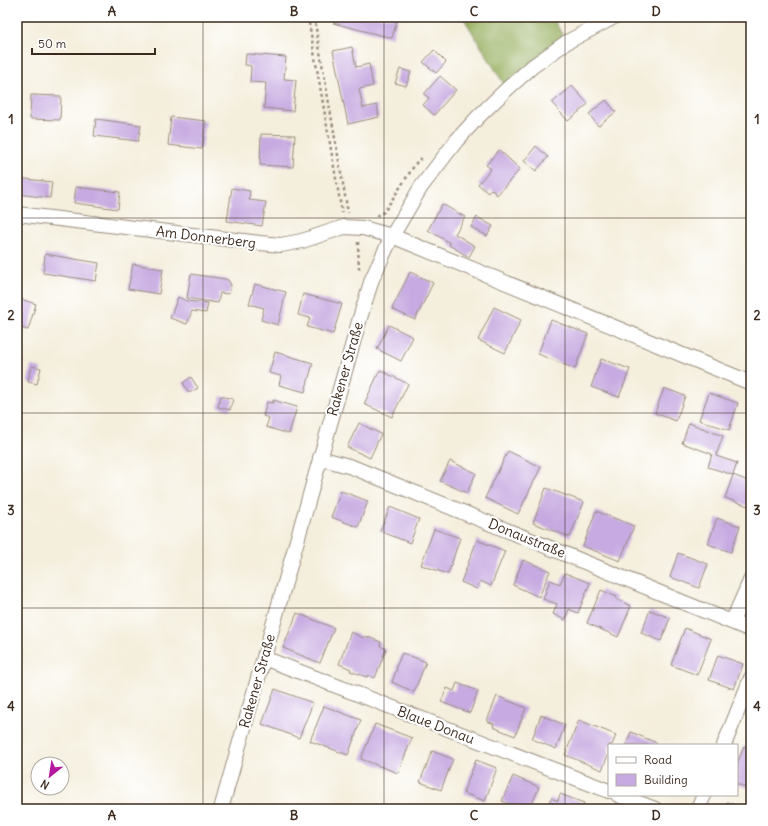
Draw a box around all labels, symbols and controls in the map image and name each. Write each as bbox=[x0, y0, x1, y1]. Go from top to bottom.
text: A bbox=[108, 3, 117, 20]
text: B bbox=[290, 3, 299, 20]
text: C bbox=[470, 3, 479, 20]
text: D bbox=[651, 3, 661, 20]
scale bar bbox=[32, 30, 155, 56]
text: 50 m bbox=[38, 36, 67, 51]
text: 1 bbox=[8, 111, 14, 128]
text: 1 bbox=[754, 111, 760, 128]
street label: Am Donnerberg bbox=[155, 222, 257, 252]
text: 2 bbox=[7, 307, 15, 324]
text: 2 bbox=[753, 307, 761, 324]
street label: Rakener Straße bbox=[323, 320, 367, 418]
text: 3 bbox=[7, 502, 15, 519]
text: 3 bbox=[753, 502, 761, 519]
street label: Donaustraße bbox=[486, 514, 568, 562]
street label: Rakener Straße bbox=[235, 632, 279, 730]
text: 4 bbox=[7, 698, 15, 715]
text: 4 bbox=[753, 698, 761, 715]
street label: Blaue Donau bbox=[395, 702, 477, 748]
legend bbox=[608, 744, 738, 796]
text: Road bbox=[644, 752, 672, 767]
north arrow bbox=[30, 756, 70, 796]
text: Building bbox=[644, 772, 688, 787]
text: N bbox=[38, 777, 52, 793]
text: A bbox=[108, 807, 117, 824]
text: B bbox=[290, 807, 299, 824]
text: C bbox=[470, 807, 479, 824]
text: D bbox=[651, 807, 661, 824]

